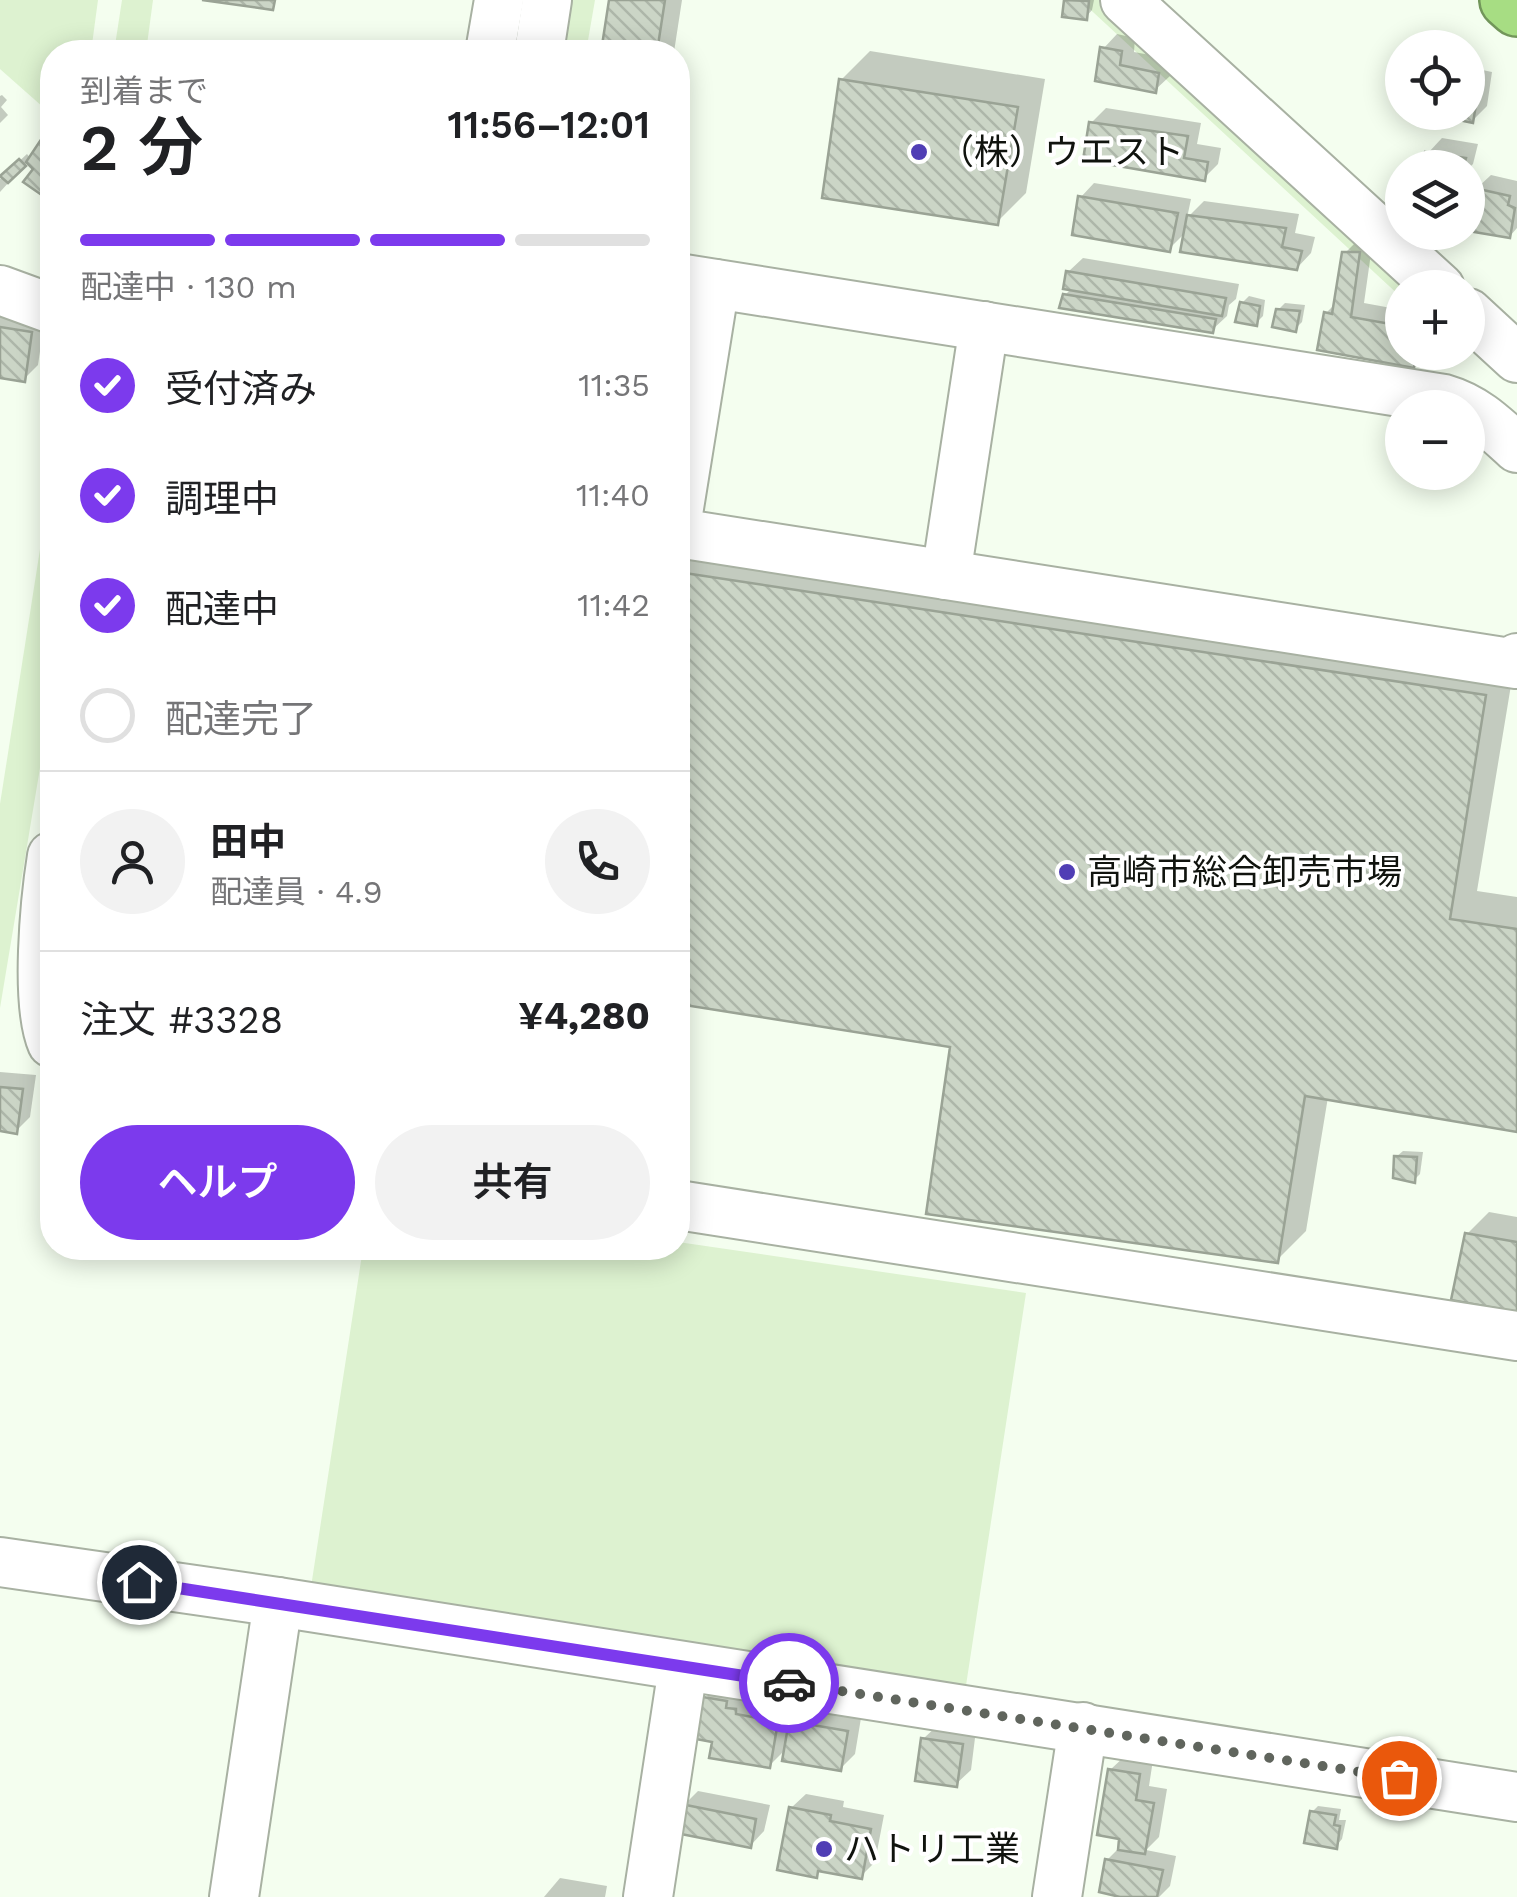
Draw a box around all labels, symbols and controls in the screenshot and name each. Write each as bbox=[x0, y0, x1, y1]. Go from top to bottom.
map controls bbox=[1385, 30, 1485, 490]
button: locate bbox=[1385, 30, 1485, 130]
text: 到着まで bbox=[80, 72, 208, 110]
text: 11:56–12:01 bbox=[448, 103, 650, 147]
text: 2 分 bbox=[80, 110, 203, 186]
place label: （株）ウエスト bbox=[939, 131, 1184, 173]
marker: （株）ウエスト bbox=[908, 141, 930, 163]
button: layers bbox=[1385, 150, 1485, 250]
text: 配達中 · 130 m bbox=[80, 268, 297, 306]
button: + bbox=[1385, 270, 1485, 370]
icon: check bbox=[80, 358, 135, 413]
text: 11:35 bbox=[578, 366, 650, 404]
text: 受付済み bbox=[165, 367, 317, 411]
button: − bbox=[1385, 390, 1485, 490]
icon: check bbox=[80, 468, 135, 523]
text: 11:40 bbox=[576, 476, 650, 514]
text: 調理中 bbox=[165, 477, 279, 521]
icon: check bbox=[80, 578, 135, 633]
text: 11:42 bbox=[577, 586, 650, 624]
text: 配達中 bbox=[165, 587, 279, 631]
text: 配達完了 bbox=[165, 697, 317, 741]
button: person bbox=[80, 809, 185, 914]
button: phone bbox=[545, 809, 650, 914]
text: 田中 bbox=[210, 820, 286, 864]
place label: 高崎市総合卸売市場 bbox=[1087, 851, 1402, 893]
marker: 高崎市総合卸売市場 bbox=[1056, 861, 1078, 883]
text: 配達員 · 4.9 bbox=[210, 873, 383, 911]
text: ¥4,280 bbox=[518, 994, 650, 1038]
text: 注文 #3328 bbox=[80, 998, 283, 1042]
button: ヘルプ bbox=[80, 1125, 355, 1240]
button: 共有 bbox=[375, 1125, 650, 1240]
pin bbox=[97, 1540, 182, 1625]
icon: home bbox=[112, 1555, 167, 1610]
courier bbox=[739, 1633, 839, 1733]
icon: car bbox=[762, 1656, 817, 1711]
pin bbox=[1357, 1736, 1442, 1821]
icon: bag bbox=[1372, 1751, 1427, 1806]
place label: ハトリ工業 bbox=[844, 1828, 1020, 1870]
marker: ハトリ工業 bbox=[813, 1838, 835, 1860]

